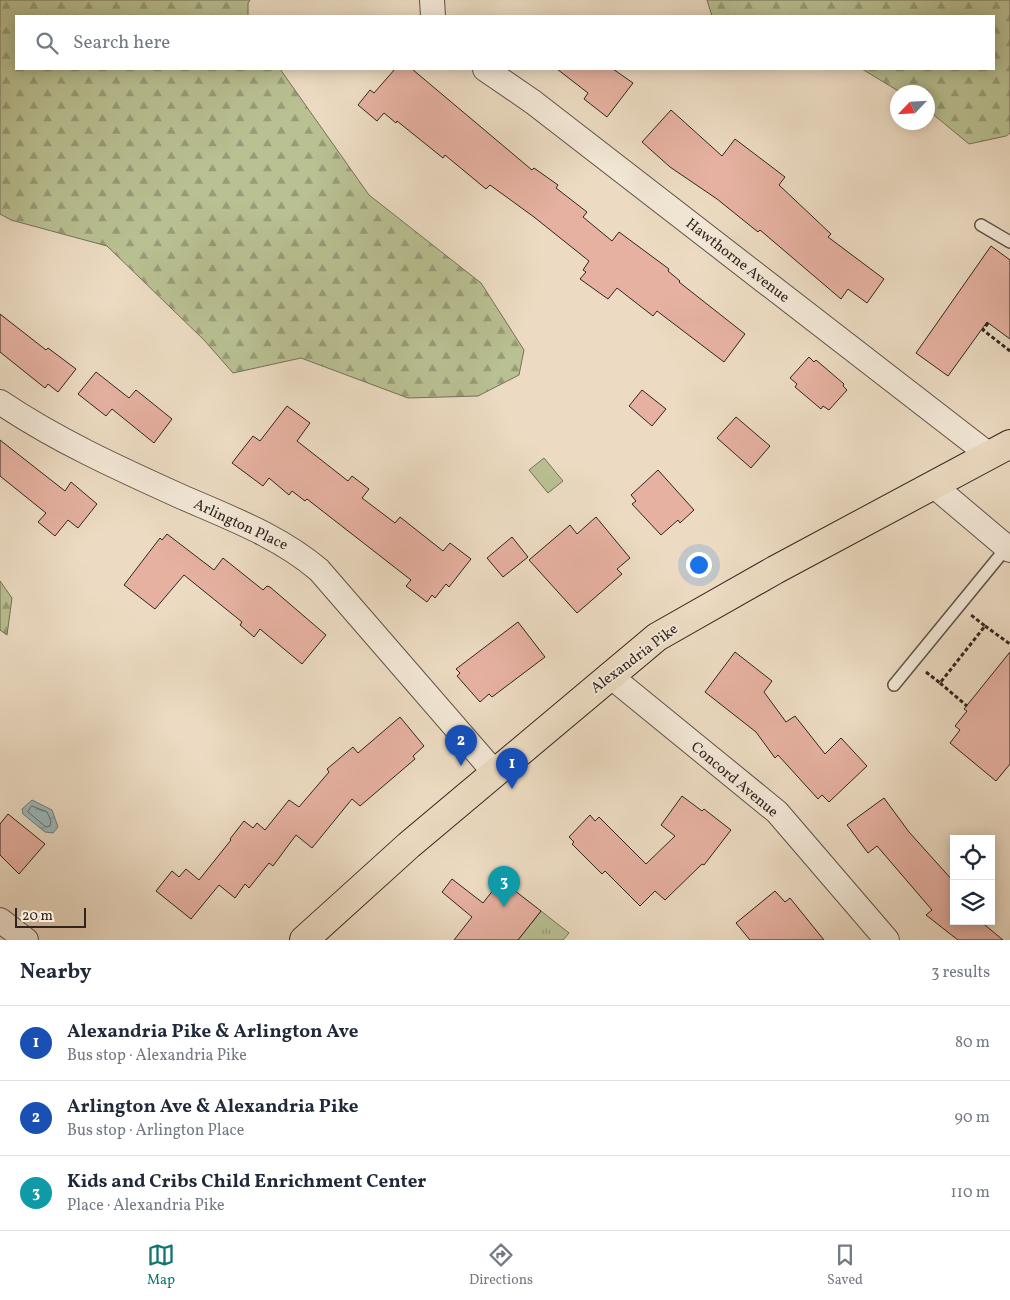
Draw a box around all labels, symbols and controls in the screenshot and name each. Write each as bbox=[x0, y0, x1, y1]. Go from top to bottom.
search box bbox=[15, 15, 995, 70]
icon: search bbox=[33, 29, 61, 57]
text: Search here bbox=[73, 30, 170, 56]
north arrow bbox=[890, 85, 935, 130]
street label: Hawthorne Avenue bbox=[681, 214, 793, 308]
street label: Arlington Place bbox=[190, 494, 291, 556]
your location bbox=[686, 552, 712, 578]
street label: Alexandria Pike bbox=[587, 619, 683, 699]
pin: 2 bbox=[445, 725, 477, 766]
street label: Concord Avenue bbox=[686, 737, 782, 823]
pin: 1 bbox=[496, 748, 528, 789]
map controls bbox=[950, 835, 995, 925]
button: locate bbox=[950, 835, 995, 880]
pin: 3 bbox=[488, 866, 520, 907]
button: layers bbox=[950, 880, 995, 925]
scale bar bbox=[15, 905, 86, 928]
text: 20 m bbox=[22, 907, 53, 926]
text: Nearby bbox=[20, 958, 91, 987]
text: 3 results bbox=[931, 962, 990, 984]
text: Alexandria Pike & Arlington Ave bbox=[67, 1019, 359, 1045]
text: 1 bbox=[33, 1032, 39, 1054]
text: 80 m bbox=[955, 1032, 990, 1054]
text: Bus stop · Alexandria Pike bbox=[67, 1045, 247, 1067]
text: Arlington Ave & Alexandria Pike bbox=[67, 1094, 359, 1120]
text: 2 bbox=[32, 1107, 40, 1129]
text: 90 m bbox=[954, 1107, 990, 1129]
text: Bus stop · Arlington Place bbox=[67, 1120, 244, 1142]
text: Kids and Cribs Child Enrichment Center bbox=[67, 1169, 426, 1195]
text: 3 bbox=[32, 1182, 40, 1204]
text: 110 m bbox=[951, 1182, 990, 1204]
text: Place · Alexandria Pike bbox=[67, 1195, 225, 1217]
tab: Map bbox=[147, 1241, 175, 1290]
tab: Directions bbox=[469, 1241, 533, 1290]
tab: Saved bbox=[827, 1241, 863, 1290]

